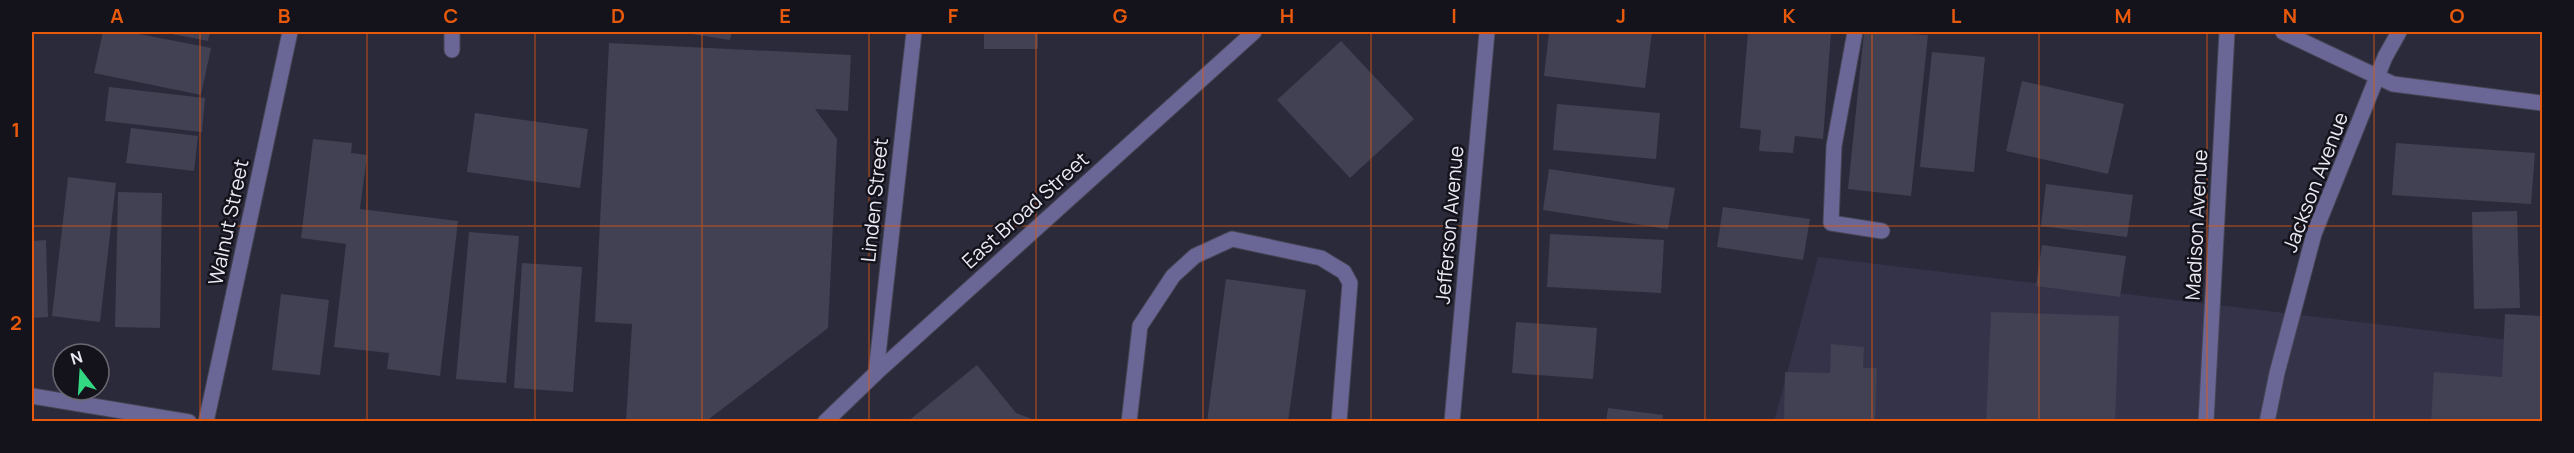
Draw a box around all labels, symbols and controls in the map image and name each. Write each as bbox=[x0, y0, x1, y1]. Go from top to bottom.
text: A bbox=[110, 2, 124, 29]
text: B bbox=[278, 2, 291, 29]
text: C bbox=[444, 2, 458, 29]
text: D bbox=[611, 2, 625, 29]
text: E bbox=[779, 2, 791, 29]
text: F bbox=[948, 2, 959, 29]
text: G bbox=[1113, 2, 1128, 29]
text: H bbox=[1280, 2, 1294, 29]
text: I bbox=[1451, 2, 1457, 29]
text: J bbox=[1616, 2, 1626, 29]
text: K bbox=[1783, 2, 1796, 29]
text: L bbox=[1951, 2, 1962, 29]
text: M bbox=[2114, 2, 2132, 29]
text: N bbox=[2283, 2, 2297, 29]
text: O bbox=[2450, 2, 2465, 29]
street label: Jackson Avenue bbox=[2276, 108, 2354, 256]
text: 1 bbox=[12, 116, 20, 143]
street label: Linden Street bbox=[854, 137, 894, 263]
street label: Jefferson Avenue bbox=[1429, 145, 1469, 305]
street label: East Broad Street bbox=[956, 146, 1094, 274]
street label: Madison Avenue bbox=[2179, 149, 2213, 301]
street label: Walnut Street bbox=[201, 157, 255, 287]
text: 2 bbox=[10, 309, 22, 336]
north arrow bbox=[51, 342, 111, 402]
text: N bbox=[68, 345, 85, 370]

